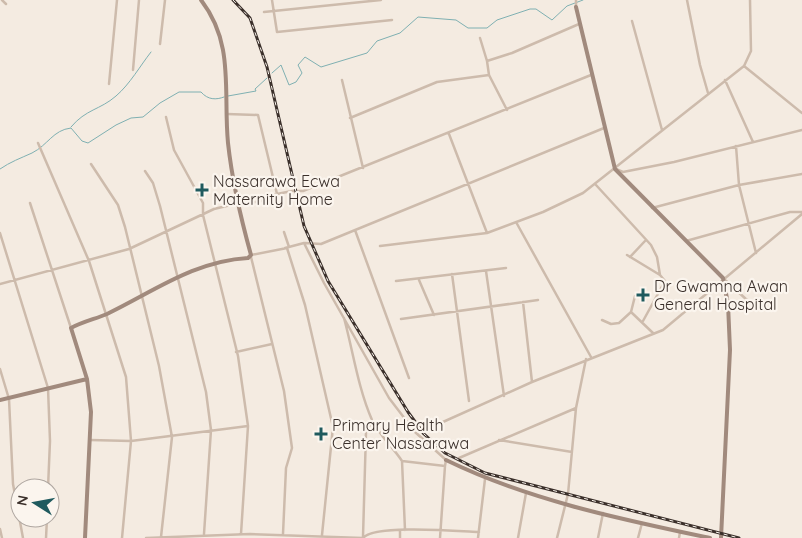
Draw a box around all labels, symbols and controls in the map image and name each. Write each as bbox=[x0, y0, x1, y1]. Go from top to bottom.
place label: Nassarawa Ecwa Maternity Home bbox=[213, 171, 340, 209]
marker: Nassarawa Ecwa Maternity Home bbox=[195, 183, 209, 197]
place label: Dr Gwamna Awan General Hospital bbox=[654, 276, 788, 314]
marker: Dr Gwamna Awan General Hospital bbox=[636, 288, 650, 302]
place label: Primary Health Center Nassarawa bbox=[332, 415, 469, 453]
marker: Primary Health Center Nassarawa bbox=[314, 427, 328, 441]
north arrow bbox=[10, 478, 60, 528]
text: N bbox=[12, 494, 32, 507]

